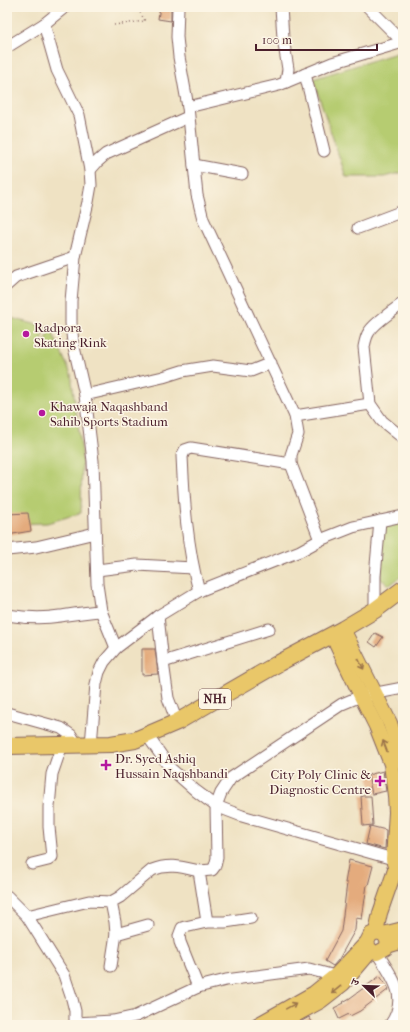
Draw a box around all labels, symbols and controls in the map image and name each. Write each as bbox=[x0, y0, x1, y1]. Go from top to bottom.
scale bar bbox=[256, 26, 377, 52]
text: 100 m bbox=[262, 33, 292, 47]
place label: Radpora Skating Rink bbox=[34, 320, 107, 350]
marker: Radpora Skating Rink bbox=[21, 329, 31, 339]
place label: Khawaja Naqashband Sahib Sports Stadium bbox=[50, 399, 169, 429]
marker: Khawaja Naqashband Sahib Sports Stadium bbox=[37, 408, 47, 418]
one-way arrow bbox=[357, 658, 365, 670]
road number: NH1 bbox=[199, 689, 231, 709]
one-way arrow bbox=[380, 741, 388, 753]
place label: Dr. Syed Ashiq Hussain Naqshbandi bbox=[115, 751, 228, 781]
marker: Dr. Syed Ashiq Hussain Naqshbandi bbox=[100, 759, 112, 771]
place label: City Poly Clinic & Diagnostic Centre bbox=[269, 767, 372, 797]
marker: City Poly Clinic & Diagnostic Centre bbox=[374, 775, 386, 787]
north arrow bbox=[344, 966, 384, 1006]
text: उ bbox=[348, 976, 363, 988]
one-way arrow bbox=[330, 985, 341, 994]
one-way arrow bbox=[285, 1002, 297, 1009]

